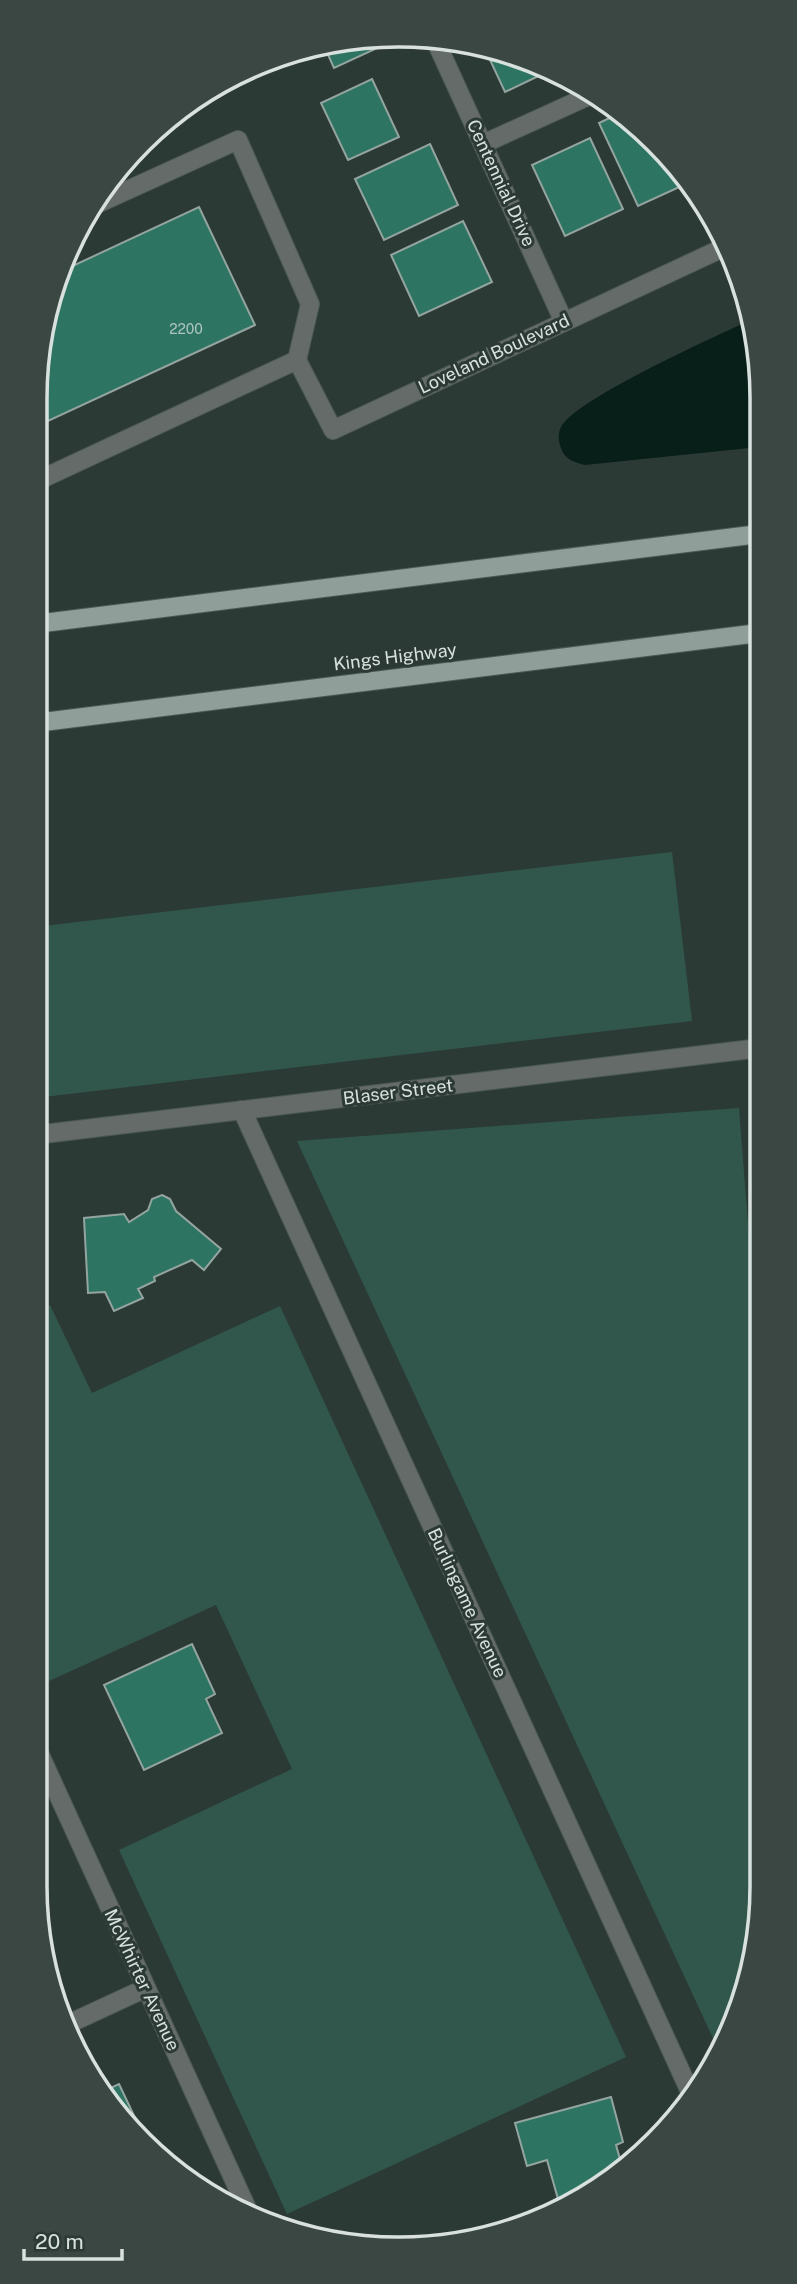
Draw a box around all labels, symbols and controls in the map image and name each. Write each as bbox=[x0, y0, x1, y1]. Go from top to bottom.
street label: Centennial Drive bbox=[463, 116, 540, 250]
street label: Loveland Boulevard bbox=[415, 309, 573, 398]
house number: 2200 bbox=[169, 321, 203, 337]
street label: Kings Highway bbox=[332, 638, 458, 674]
street label: Blaser Street bbox=[342, 1074, 454, 1109]
street label: Burlingame Avenue bbox=[424, 1525, 511, 1681]
street label: McWhirter Avenue bbox=[100, 1906, 184, 2054]
scale bar bbox=[24, 2218, 122, 2262]
text: 20 m bbox=[35, 2229, 84, 2254]

